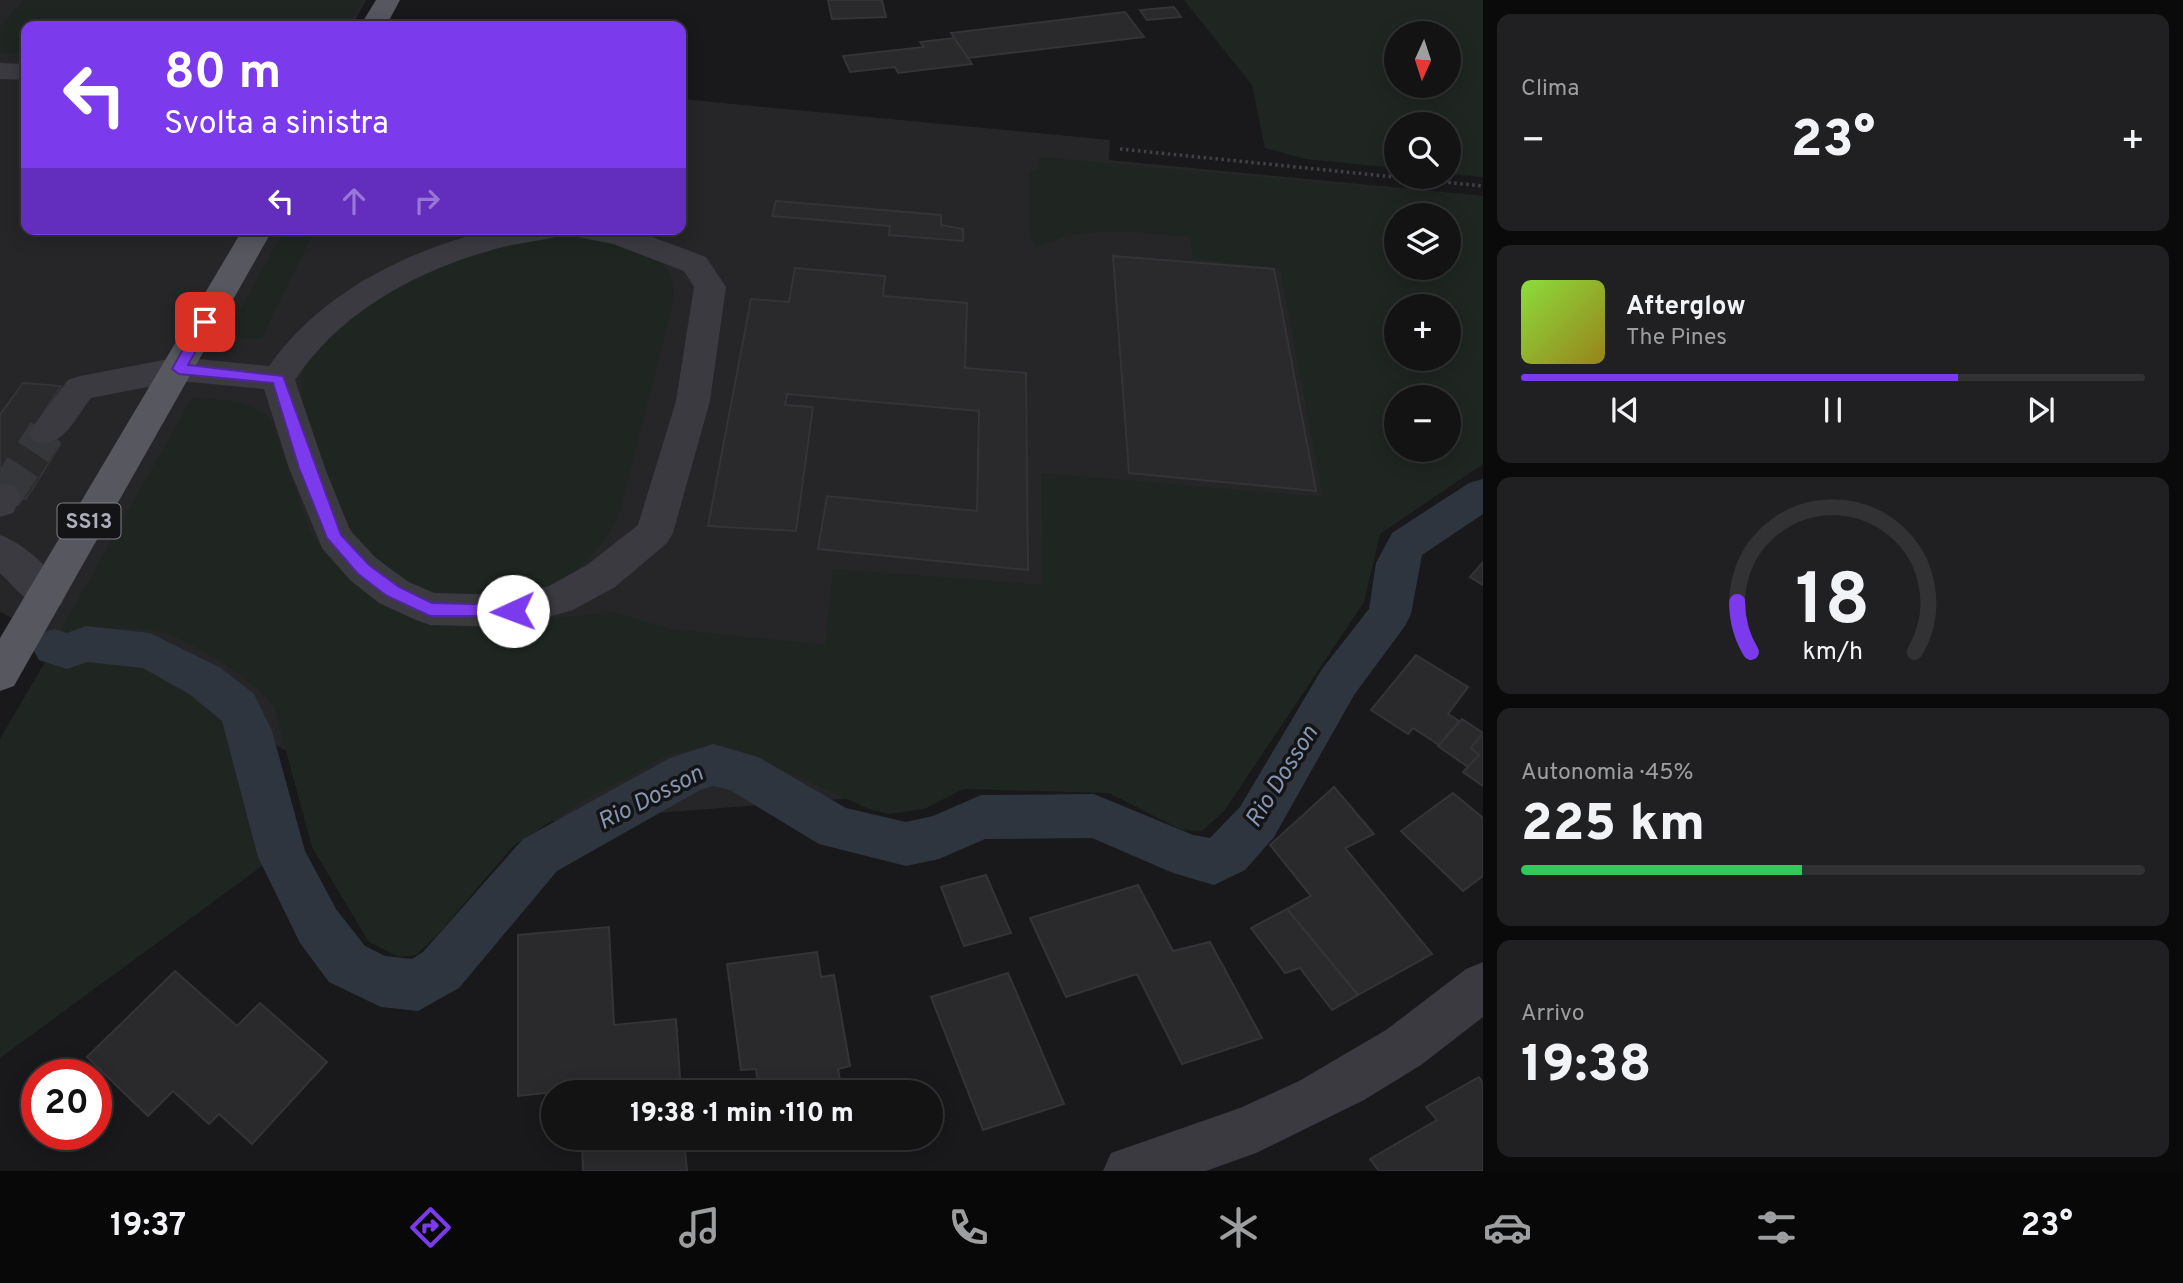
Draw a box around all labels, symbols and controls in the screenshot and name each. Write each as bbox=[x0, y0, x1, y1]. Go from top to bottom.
north arrow bbox=[1384, 21, 1461, 98]
map controls bbox=[1384, 21, 1461, 462]
text: 80 m bbox=[164, 44, 281, 106]
icon: left bbox=[49, 49, 140, 140]
text: Clima bbox=[1521, 75, 1579, 104]
text: Svolta a sinistra bbox=[164, 105, 389, 145]
text: 23° bbox=[1791, 109, 1875, 175]
button: search bbox=[1384, 112, 1461, 189]
text: − bbox=[1521, 118, 1546, 167]
text: + bbox=[2120, 118, 2145, 167]
icon: left bbox=[262, 182, 300, 220]
icon: ahead bbox=[335, 182, 373, 220]
icon: right bbox=[408, 182, 446, 220]
button: layers bbox=[1384, 203, 1461, 280]
text: Afterglow bbox=[1626, 291, 1746, 324]
pin bbox=[175, 292, 235, 352]
button: + bbox=[1384, 294, 1461, 371]
icon: arrive bbox=[186, 303, 224, 341]
text: The Pines bbox=[1626, 324, 1727, 353]
button: − bbox=[1384, 385, 1461, 462]
icon: previous bbox=[1606, 391, 1644, 429]
icon: pause bbox=[1814, 391, 1852, 429]
icon: next bbox=[2022, 391, 2060, 429]
road number: SS13 bbox=[57, 504, 120, 538]
text: 18 bbox=[1796, 558, 1870, 650]
position arrow bbox=[476, 574, 550, 648]
text: km/h bbox=[1803, 636, 1863, 668]
water label: Rio Dosson bbox=[1240, 721, 1326, 834]
water label: Rio Dosson bbox=[593, 759, 709, 838]
text: Autonomia · 45% bbox=[1521, 759, 1693, 788]
text: 225 km bbox=[1521, 793, 1705, 859]
text: Arrivo bbox=[1521, 1000, 1585, 1029]
text: 19:38 bbox=[1521, 1034, 1652, 1100]
speed limit sign: 20 bbox=[21, 1059, 112, 1150]
text: 19:38 · 1 min · 110 m bbox=[630, 1098, 854, 1131]
icon: directions bbox=[406, 1203, 455, 1252]
icon: music bbox=[675, 1203, 724, 1252]
icon: phone bbox=[944, 1203, 993, 1252]
icon: climate bbox=[1214, 1203, 1263, 1252]
icon: car bbox=[1483, 1203, 1532, 1252]
icon: filters bbox=[1752, 1203, 1801, 1252]
text: 19:37 bbox=[110, 1207, 186, 1247]
text: 23° bbox=[2021, 1207, 2073, 1247]

